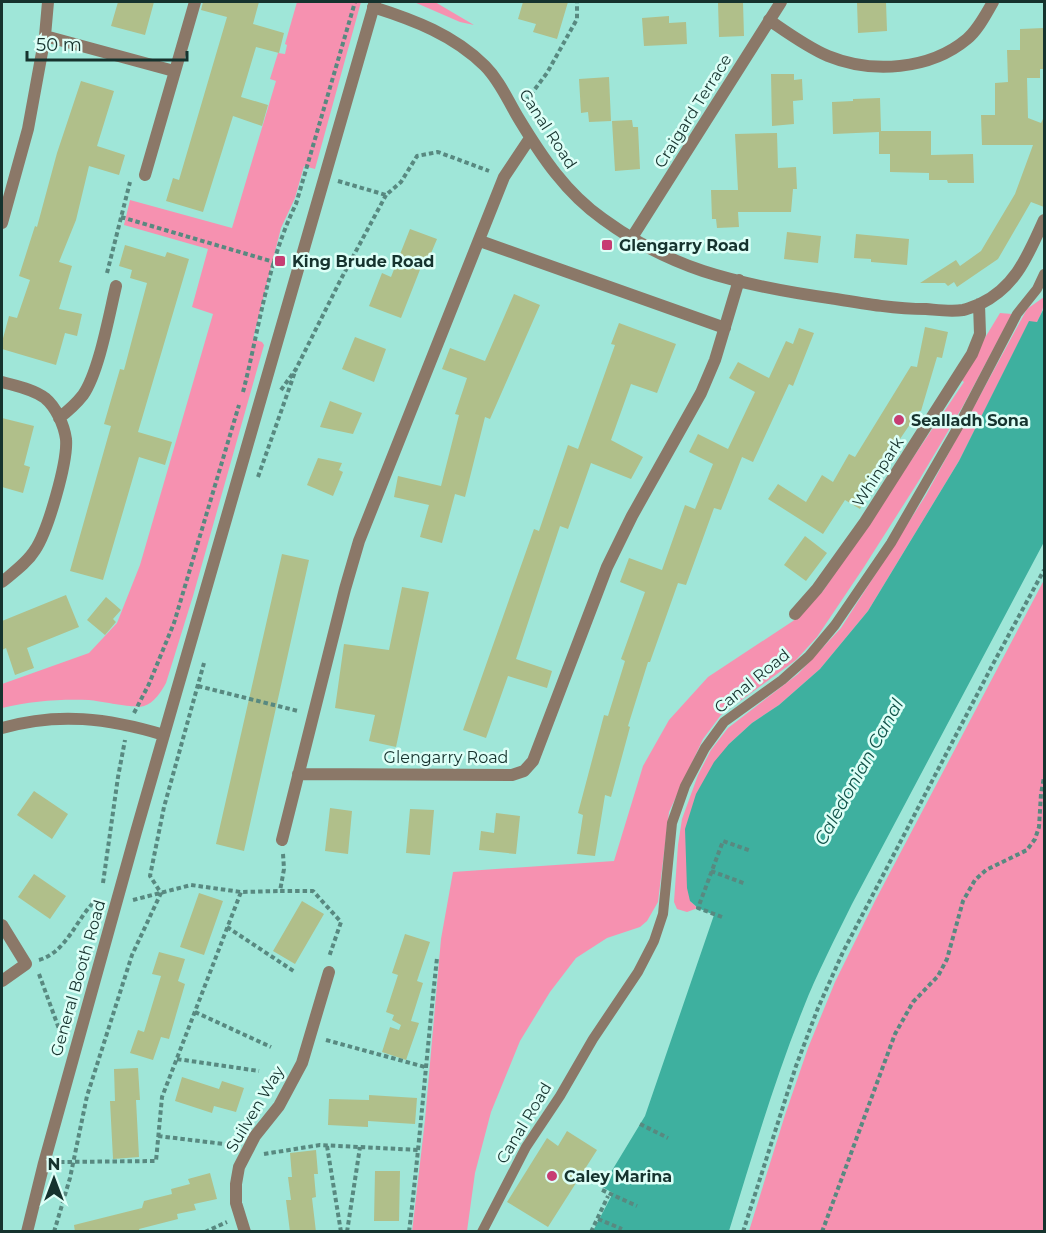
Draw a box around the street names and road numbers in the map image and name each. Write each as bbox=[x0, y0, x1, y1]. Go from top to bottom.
street label: Craigard Terrace bbox=[650, 51, 736, 171]
street label: Canal Road bbox=[515, 86, 581, 172]
street label: Whinpark bbox=[848, 433, 908, 511]
street label: Canal Road bbox=[711, 645, 793, 717]
street label: Glengarry Road bbox=[384, 748, 508, 767]
street label: General Booth Road bbox=[47, 898, 109, 1058]
street label: Suilven Way bbox=[222, 1062, 288, 1155]
street label: Canal Road bbox=[492, 1079, 556, 1167]

